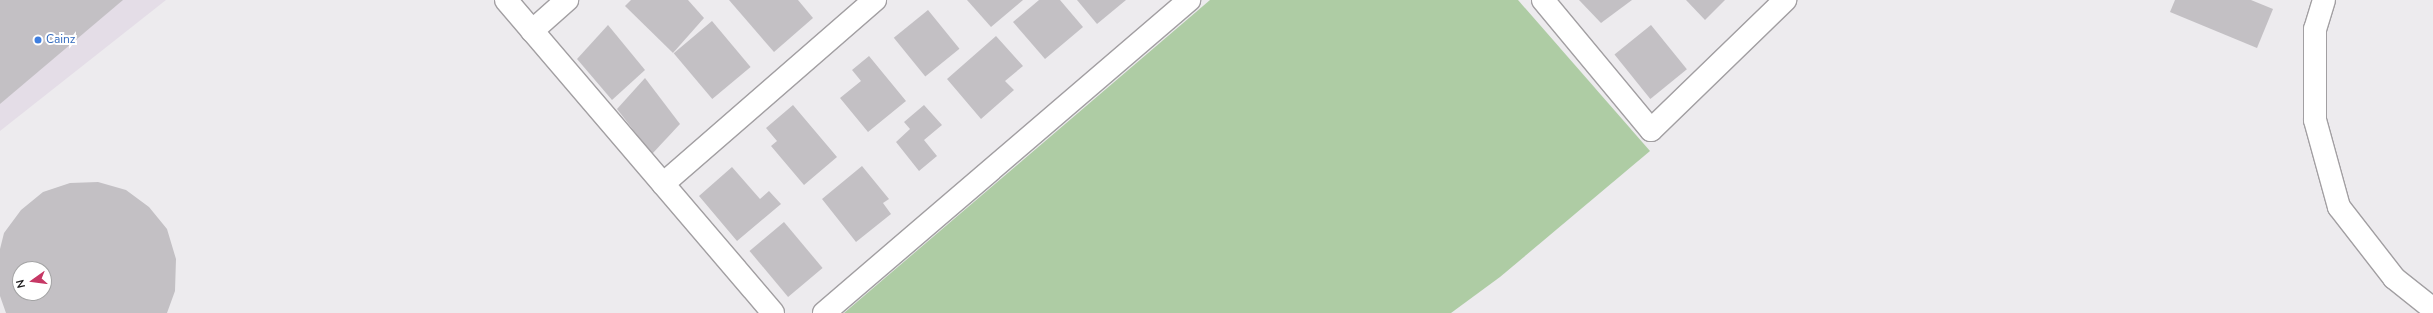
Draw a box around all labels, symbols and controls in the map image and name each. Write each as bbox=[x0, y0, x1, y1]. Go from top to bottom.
place label: Cainz bbox=[46, 33, 75, 47]
marker: Cainz bbox=[33, 35, 43, 45]
north arrow bbox=[12, 261, 52, 301]
text: N bbox=[13, 278, 29, 290]

